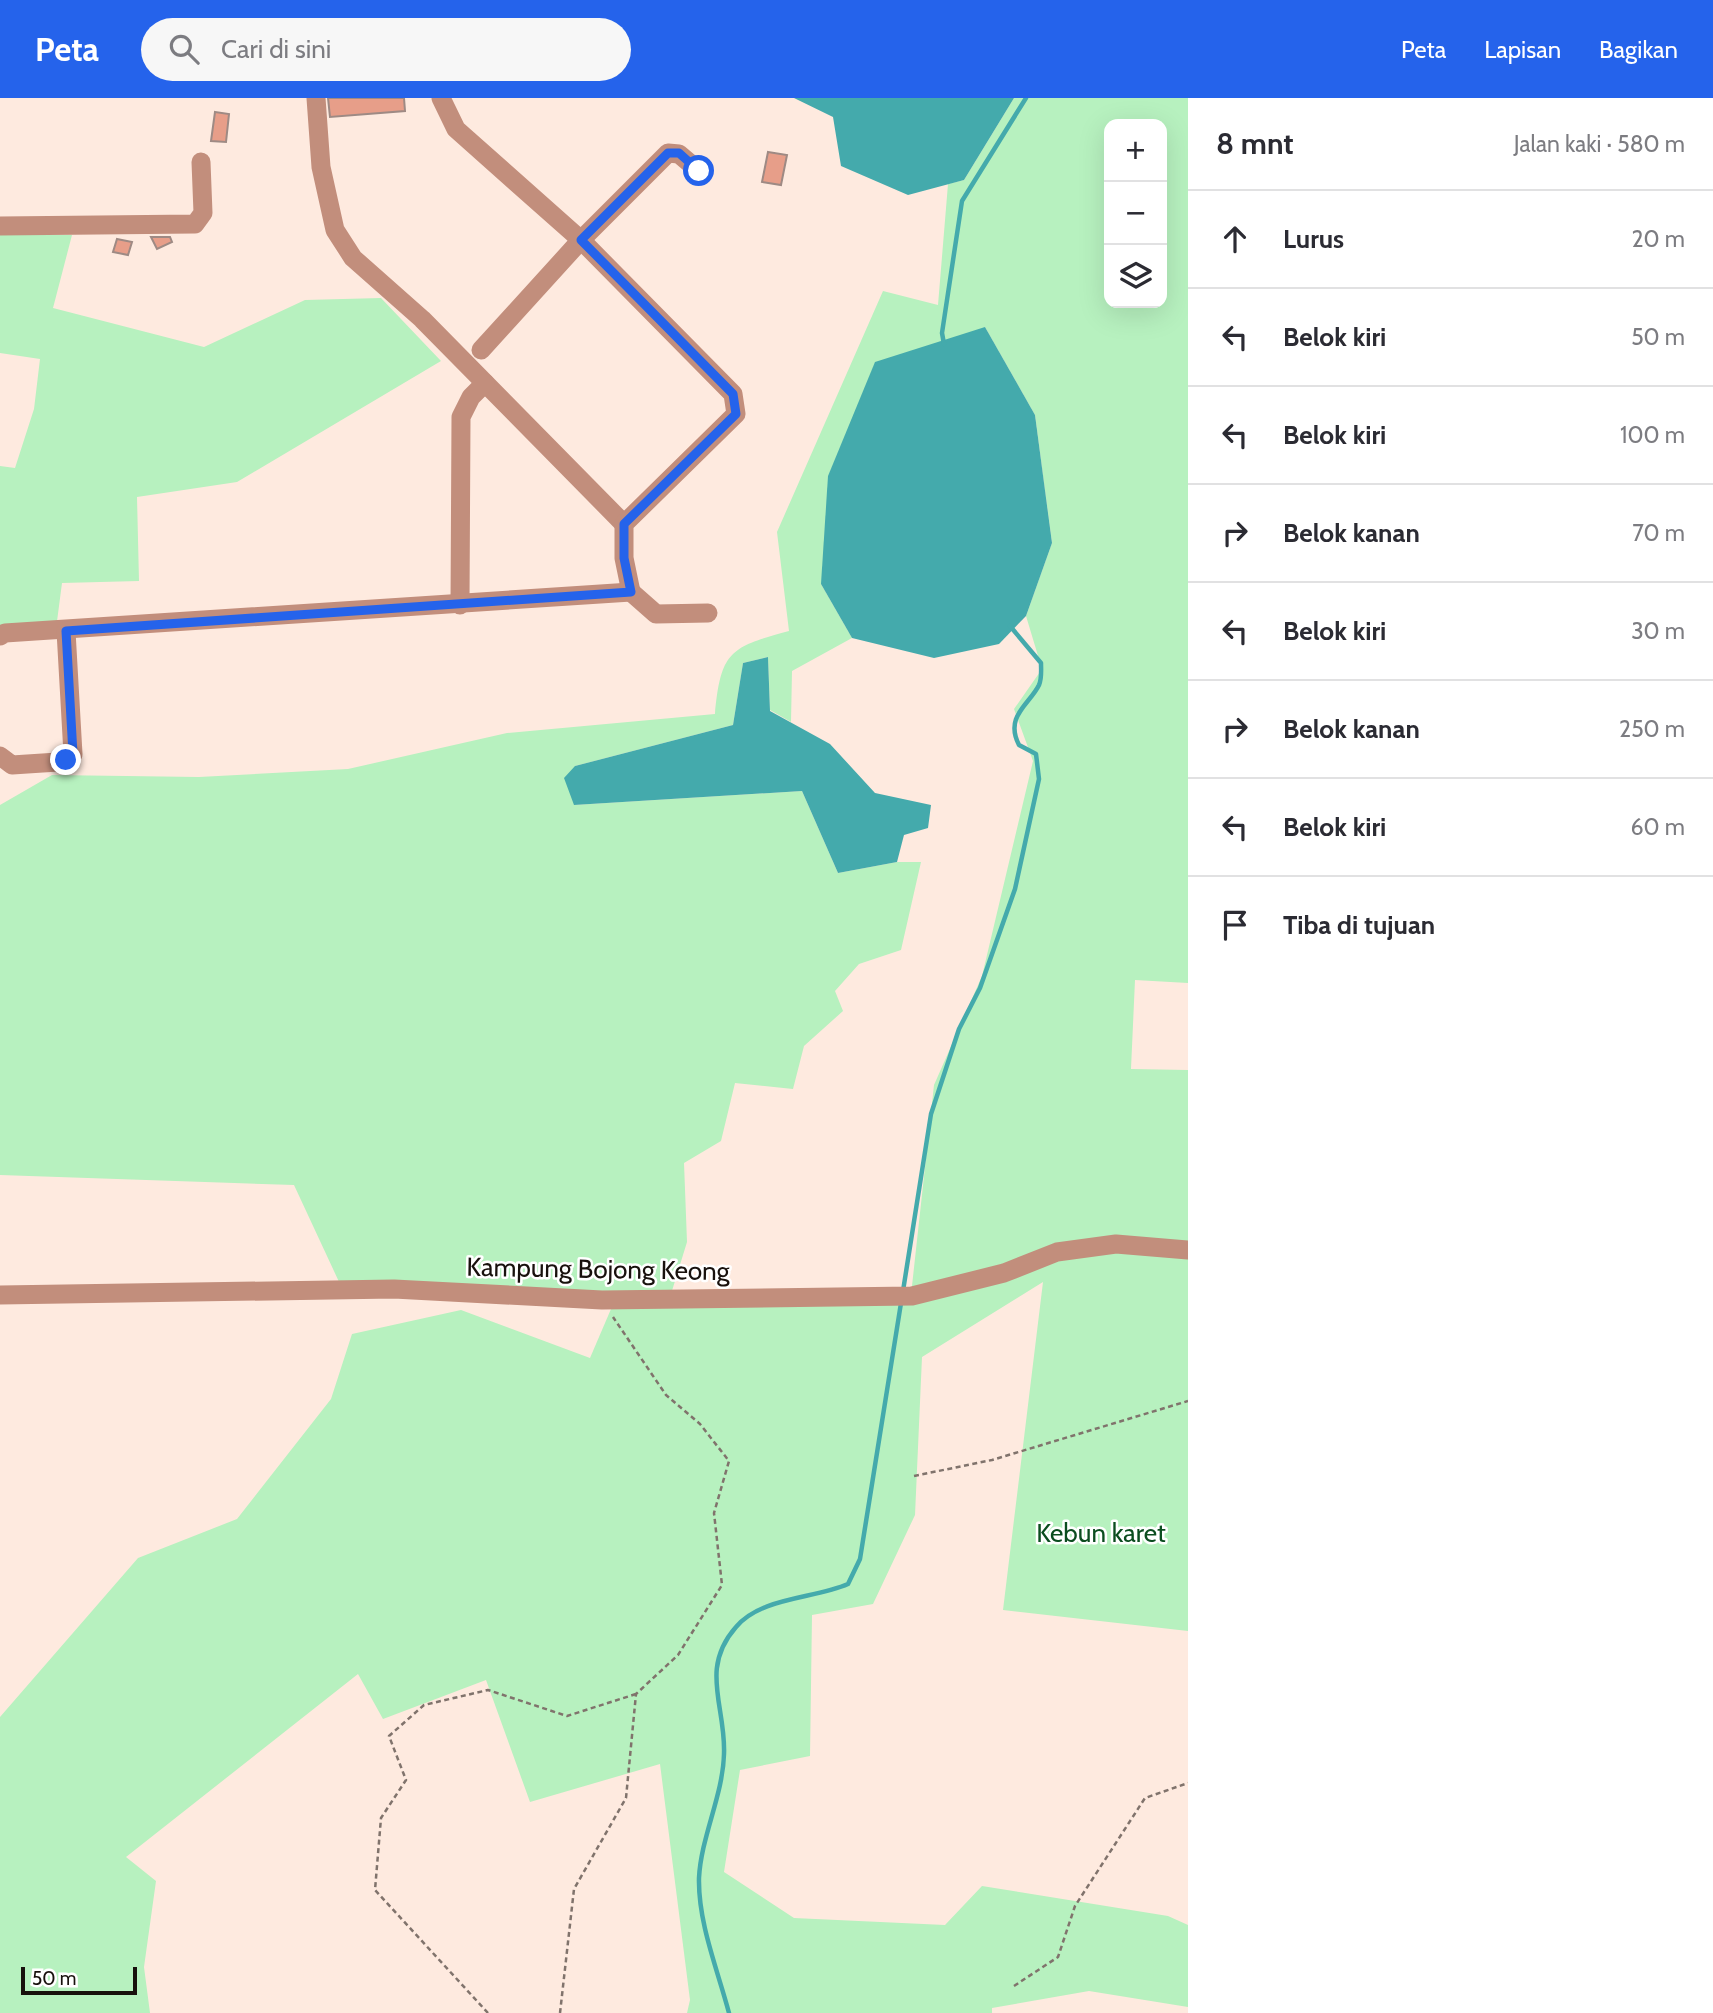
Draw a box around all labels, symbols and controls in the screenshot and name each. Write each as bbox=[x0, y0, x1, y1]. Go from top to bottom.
search box bbox=[141, 18, 631, 81]
text: Peta bbox=[35, 29, 99, 69]
icon: search bbox=[165, 30, 203, 68]
text: Cari di sini bbox=[221, 33, 331, 65]
text: Peta bbox=[1401, 35, 1446, 64]
text: Lapisan bbox=[1484, 35, 1561, 64]
text: Bagikan bbox=[1599, 35, 1678, 64]
map controls bbox=[1104, 119, 1167, 308]
button: + bbox=[1104, 119, 1167, 182]
text: 8 mnt bbox=[1216, 125, 1294, 162]
text: Jalan kaki · 580 m bbox=[1514, 130, 1685, 158]
route start bbox=[683, 155, 714, 186]
button: − bbox=[1104, 182, 1167, 245]
icon: ahead bbox=[1216, 220, 1254, 258]
text: Lurus bbox=[1283, 223, 1344, 255]
text: 20 m bbox=[1632, 225, 1685, 253]
button: layers bbox=[1104, 245, 1167, 308]
icon: left bbox=[1216, 318, 1254, 356]
text: Belok kiri bbox=[1283, 321, 1386, 353]
text: 50 m bbox=[1631, 323, 1685, 351]
icon: left bbox=[1216, 416, 1254, 454]
text: Belok kiri bbox=[1283, 419, 1386, 451]
text: 100 m bbox=[1620, 421, 1685, 449]
icon: right bbox=[1216, 514, 1254, 552]
text: Belok kanan bbox=[1283, 517, 1420, 549]
text: 70 m bbox=[1632, 519, 1685, 547]
icon: left bbox=[1216, 612, 1254, 650]
text: Belok kiri bbox=[1283, 615, 1386, 647]
text: 30 m bbox=[1631, 617, 1685, 645]
icon: right bbox=[1216, 710, 1254, 748]
text: Belok kanan bbox=[1283, 713, 1420, 745]
text: 250 m bbox=[1619, 715, 1685, 743]
route end bbox=[50, 744, 81, 775]
icon: left bbox=[1216, 808, 1254, 846]
text: Belok kiri bbox=[1283, 811, 1386, 843]
text: 60 m bbox=[1631, 813, 1685, 841]
icon: arrive bbox=[1216, 906, 1254, 944]
text: Tiba di tujuan bbox=[1283, 909, 1435, 941]
street label: Kampung Bojong Keong bbox=[466, 1251, 731, 1287]
park label: Kebun karet bbox=[1036, 1517, 1166, 1549]
scale bar bbox=[21, 1964, 136, 1996]
text: 50 m bbox=[32, 1967, 76, 1990]

